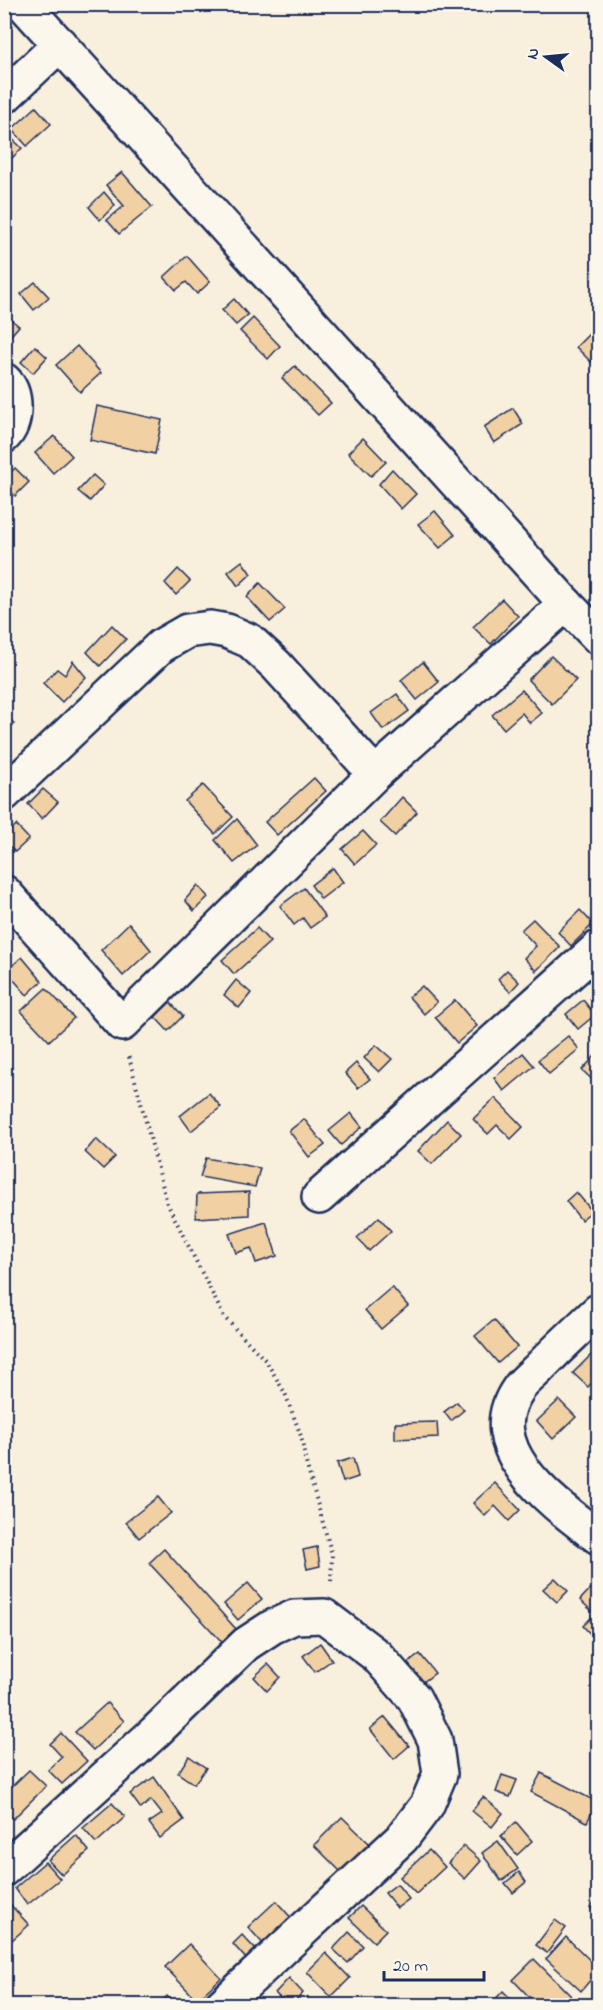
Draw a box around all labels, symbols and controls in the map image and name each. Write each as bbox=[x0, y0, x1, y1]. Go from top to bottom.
north arrow bbox=[516, 27, 576, 87]
text: N bbox=[520, 45, 546, 62]
scale bar bbox=[384, 1944, 484, 1982]
text: 20 m bbox=[393, 1954, 428, 1980]

